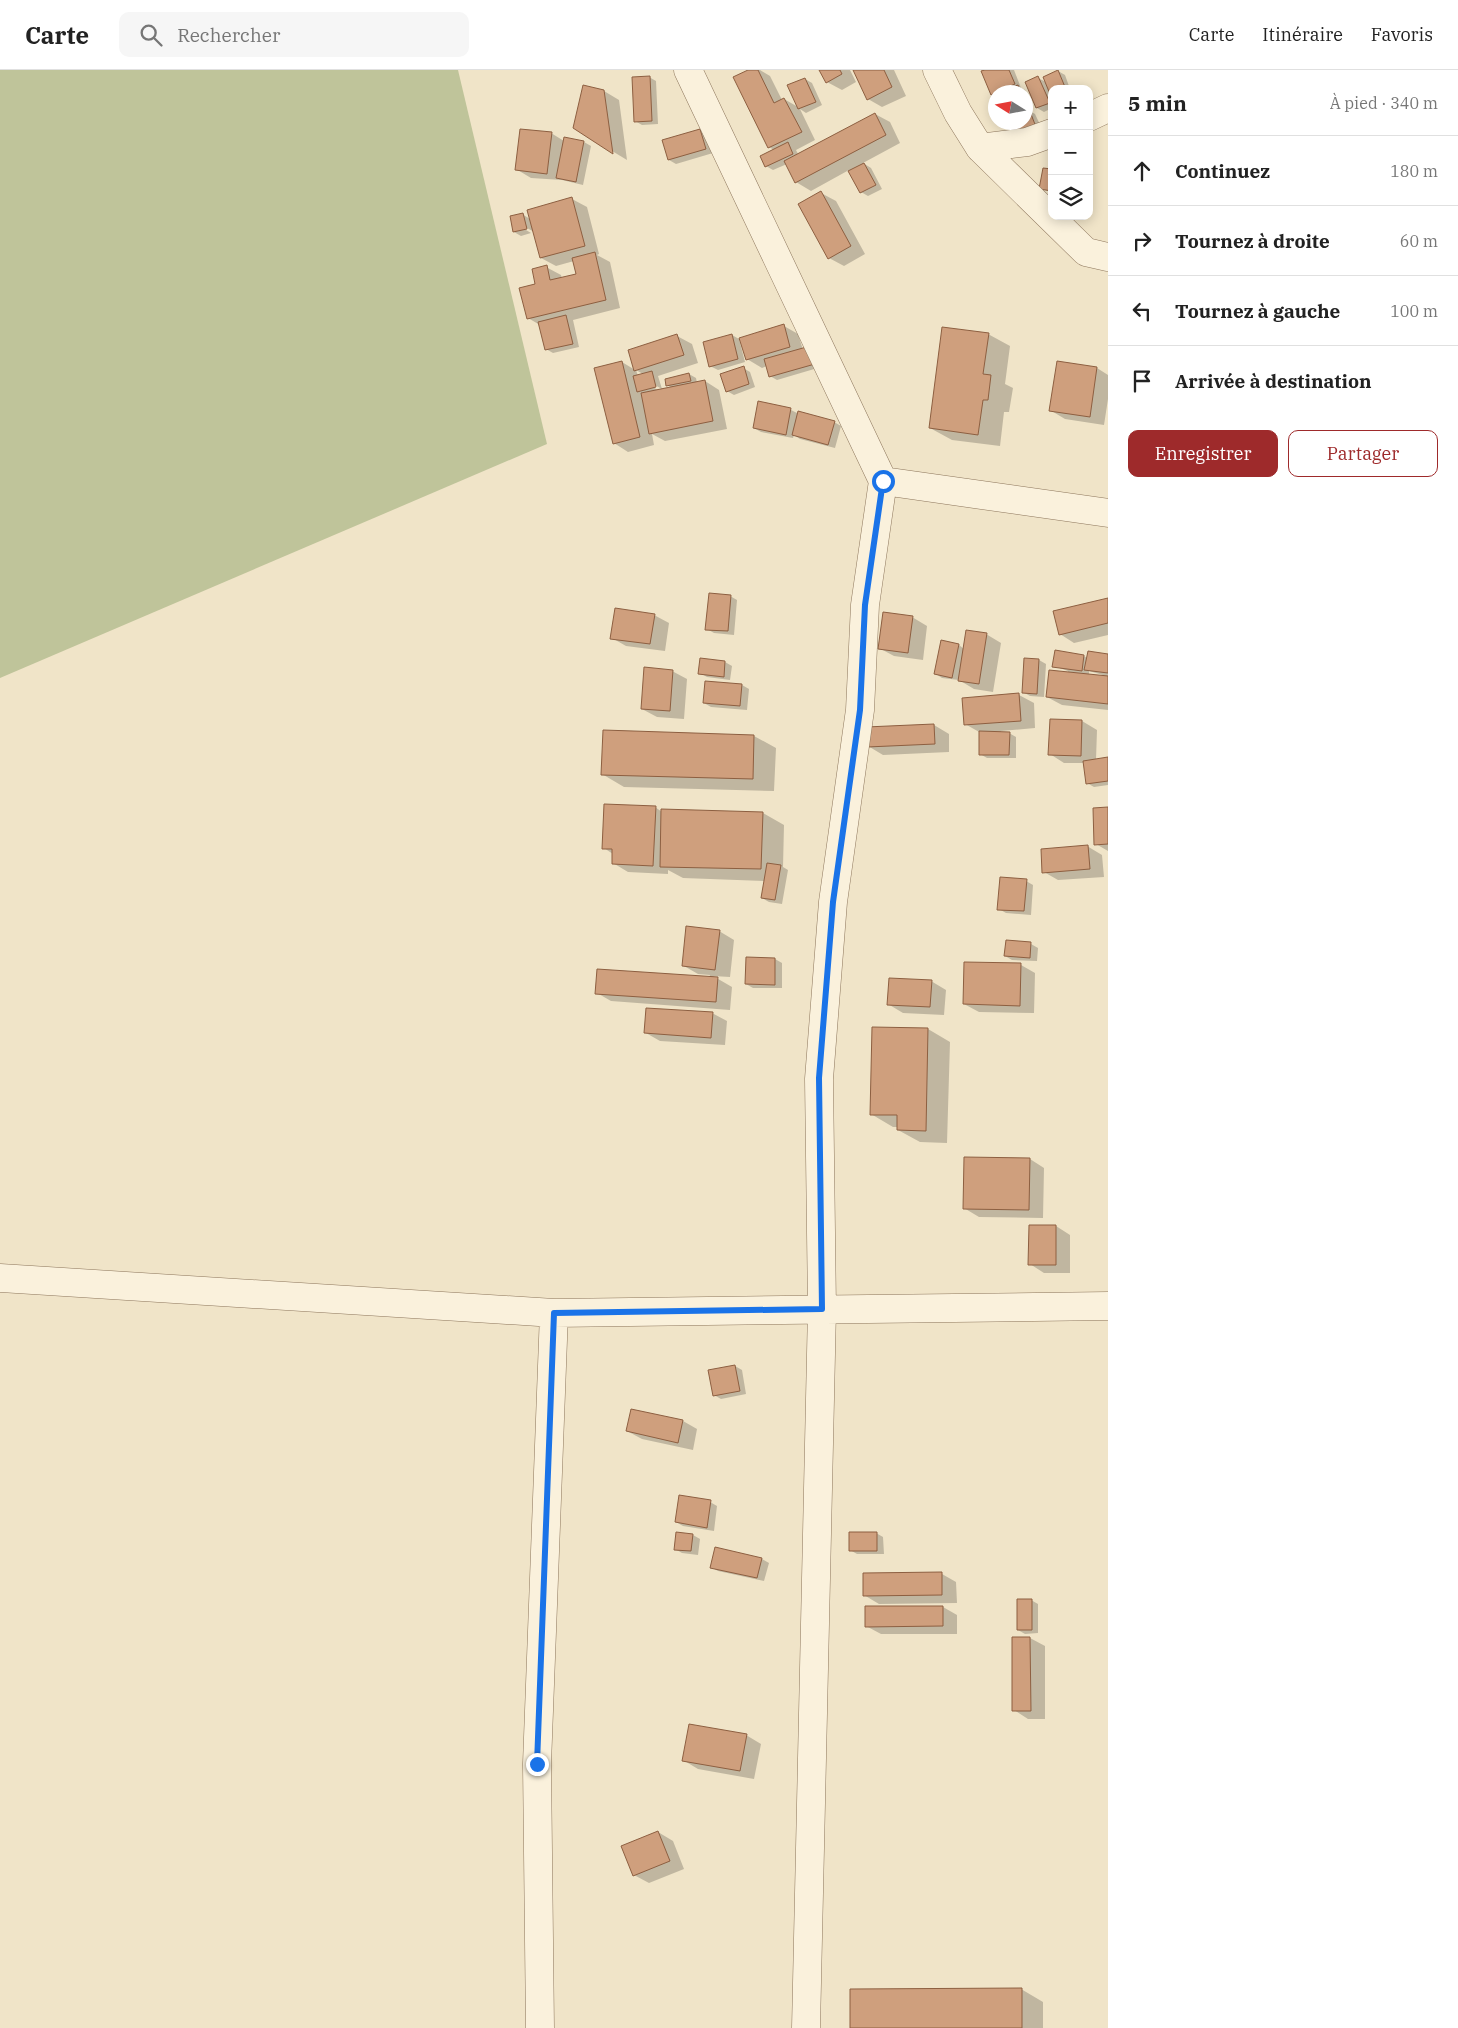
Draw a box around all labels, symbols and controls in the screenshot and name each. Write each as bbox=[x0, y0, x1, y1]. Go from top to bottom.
search box bbox=[119, 12, 469, 57]
text: Carte bbox=[25, 19, 89, 51]
icon: search bbox=[137, 21, 165, 49]
text: Rechercher bbox=[177, 23, 280, 47]
text: Carte bbox=[1189, 23, 1234, 46]
text: Itinéraire bbox=[1262, 23, 1343, 46]
text: Favoris bbox=[1371, 23, 1433, 46]
north arrow bbox=[988, 85, 1033, 130]
map controls bbox=[1048, 85, 1093, 220]
button: + bbox=[1048, 85, 1093, 130]
text: 5 min bbox=[1128, 89, 1187, 117]
text: À pied · 340 m bbox=[1330, 93, 1438, 113]
button: − bbox=[1048, 130, 1093, 175]
icon: ahead bbox=[1128, 157, 1156, 185]
text: Continuez bbox=[1175, 159, 1270, 183]
text: 180 m bbox=[1390, 161, 1438, 181]
button: layers bbox=[1048, 175, 1093, 220]
icon: right bbox=[1128, 227, 1156, 255]
text: Tournez à droite bbox=[1175, 229, 1330, 253]
text: 60 m bbox=[1400, 231, 1438, 251]
icon: left bbox=[1128, 297, 1156, 325]
text: Tournez à gauche bbox=[1175, 299, 1340, 323]
text: 100 m bbox=[1390, 301, 1438, 321]
icon: arrive bbox=[1128, 367, 1156, 395]
text: Arrivée à destination bbox=[1175, 369, 1372, 393]
button: Enregistrer bbox=[1128, 430, 1278, 477]
button: Partager bbox=[1288, 430, 1438, 477]
route start bbox=[872, 470, 895, 493]
route end bbox=[526, 1753, 549, 1776]

